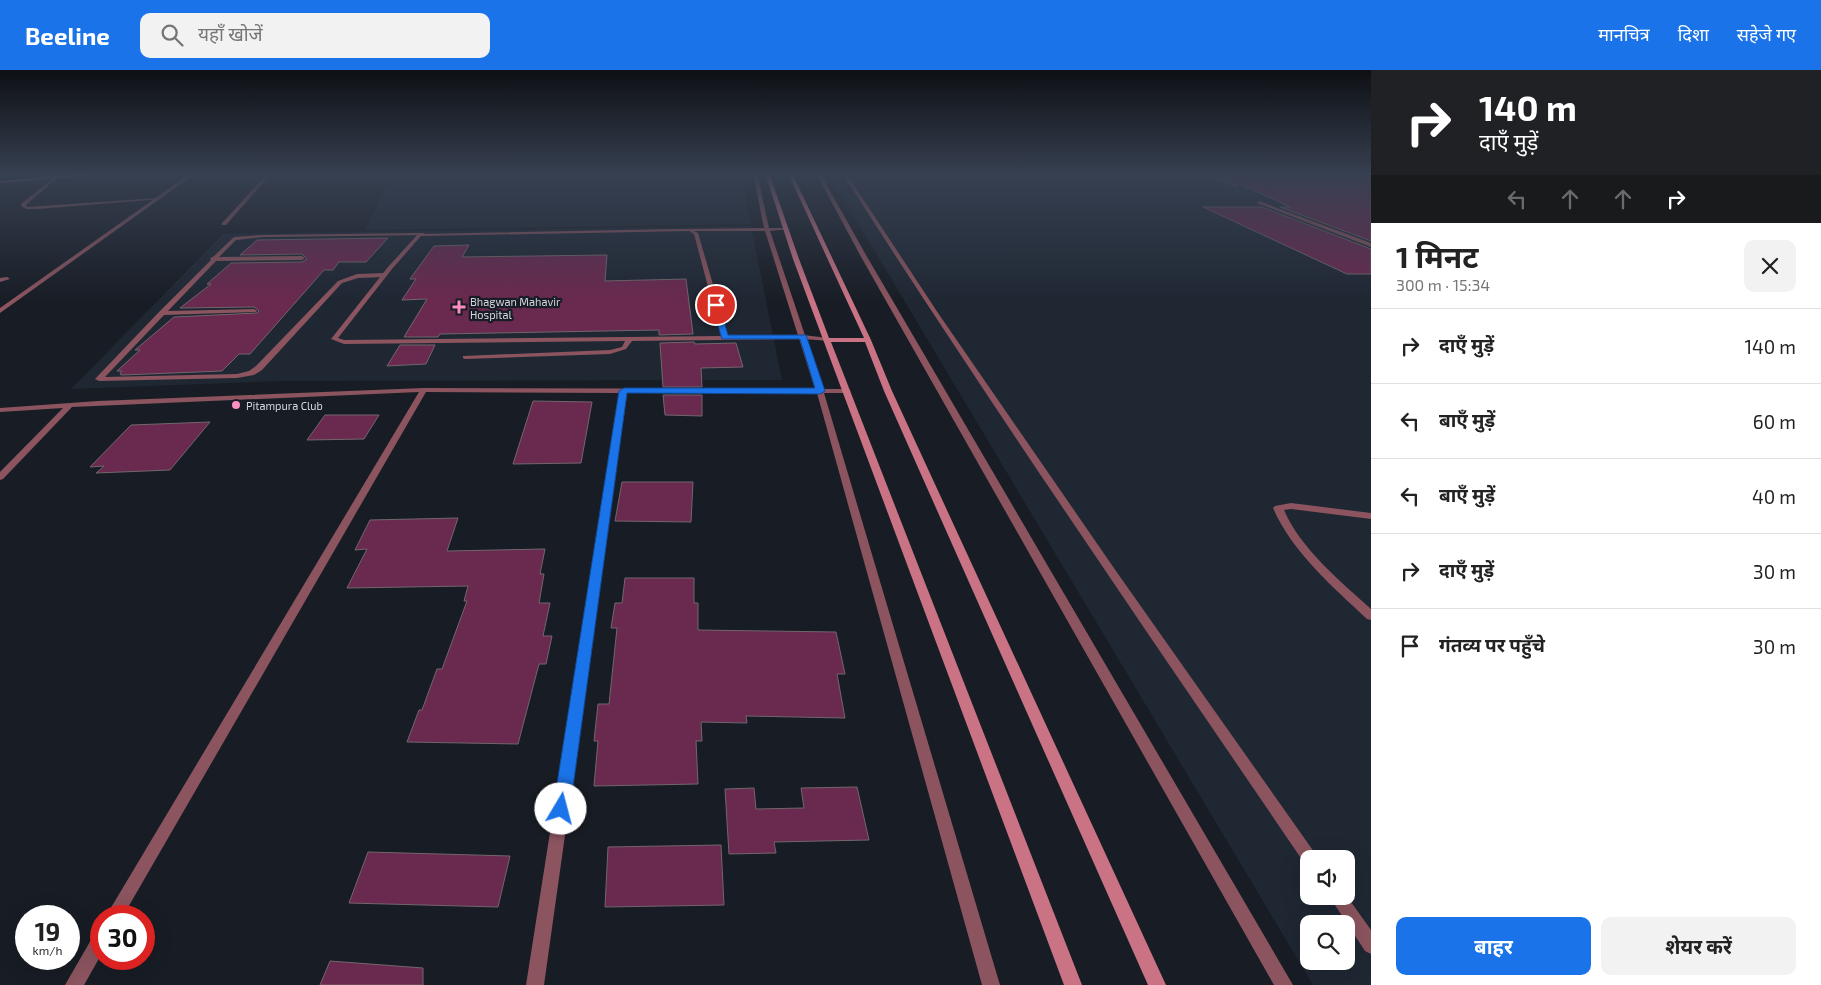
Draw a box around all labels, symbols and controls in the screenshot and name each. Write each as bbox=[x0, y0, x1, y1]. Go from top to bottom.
search box bbox=[140, 13, 490, 58]
text: Beeline bbox=[25, 21, 110, 50]
icon: search bbox=[158, 21, 186, 49]
text: यहाँ खोजें bbox=[198, 22, 263, 45]
text: मानचित्र bbox=[1598, 23, 1650, 45]
text: दिशा bbox=[1678, 23, 1709, 45]
text: सहेजे गए bbox=[1737, 23, 1796, 45]
text: 140 m bbox=[1479, 86, 1577, 128]
icon: right bbox=[1396, 90, 1461, 155]
text: दाएँ मुड़ें bbox=[1479, 128, 1538, 154]
icon: left bbox=[1503, 185, 1531, 213]
icon: ahead bbox=[1556, 185, 1584, 213]
icon: ahead bbox=[1609, 185, 1637, 213]
icon: right bbox=[1662, 185, 1690, 213]
text: 1 मिनट bbox=[1396, 238, 1478, 274]
button: close bbox=[1744, 240, 1796, 292]
text: 300 m · 15:34 bbox=[1396, 275, 1490, 294]
pin bbox=[695, 284, 737, 326]
icon: arrive bbox=[702, 291, 730, 319]
place label: Bhagwan Mahavir Hospital bbox=[470, 295, 561, 321]
marker: Bhagwan Mahavir Hospital bbox=[452, 300, 466, 314]
icon: right bbox=[1396, 332, 1424, 360]
text: दाएँ मुड़ें bbox=[1439, 333, 1494, 356]
text: 140 m bbox=[1744, 335, 1796, 358]
marker: Pitampura Club bbox=[230, 399, 242, 411]
place label: Pitampura Club bbox=[246, 399, 323, 412]
icon: left bbox=[1396, 407, 1424, 435]
text: बाएँ मुड़ें bbox=[1439, 408, 1495, 431]
text: 60 m bbox=[1753, 410, 1796, 433]
icon: left bbox=[1396, 482, 1424, 510]
text: बाएँ मुड़ें bbox=[1439, 483, 1495, 506]
text: 40 m bbox=[1752, 485, 1796, 508]
icon: right bbox=[1396, 557, 1424, 585]
text: दाएँ मुड़ें bbox=[1439, 558, 1494, 581]
text: 30 m bbox=[1753, 560, 1796, 583]
icon: arrive bbox=[1396, 632, 1424, 660]
text: गंतव्य पर पहुँचे bbox=[1439, 633, 1545, 656]
text: 30 m bbox=[1753, 635, 1796, 658]
position arrow bbox=[534, 782, 586, 834]
map controls bbox=[1300, 850, 1355, 970]
button: sound bbox=[1300, 850, 1355, 905]
speed limit sign: 30 bbox=[90, 905, 155, 970]
button: search bbox=[1300, 915, 1355, 970]
text: 19 bbox=[35, 916, 60, 946]
button: बाहर bbox=[1396, 917, 1591, 975]
button: शेयर करें bbox=[1601, 917, 1796, 975]
text: km/h bbox=[33, 943, 62, 957]

